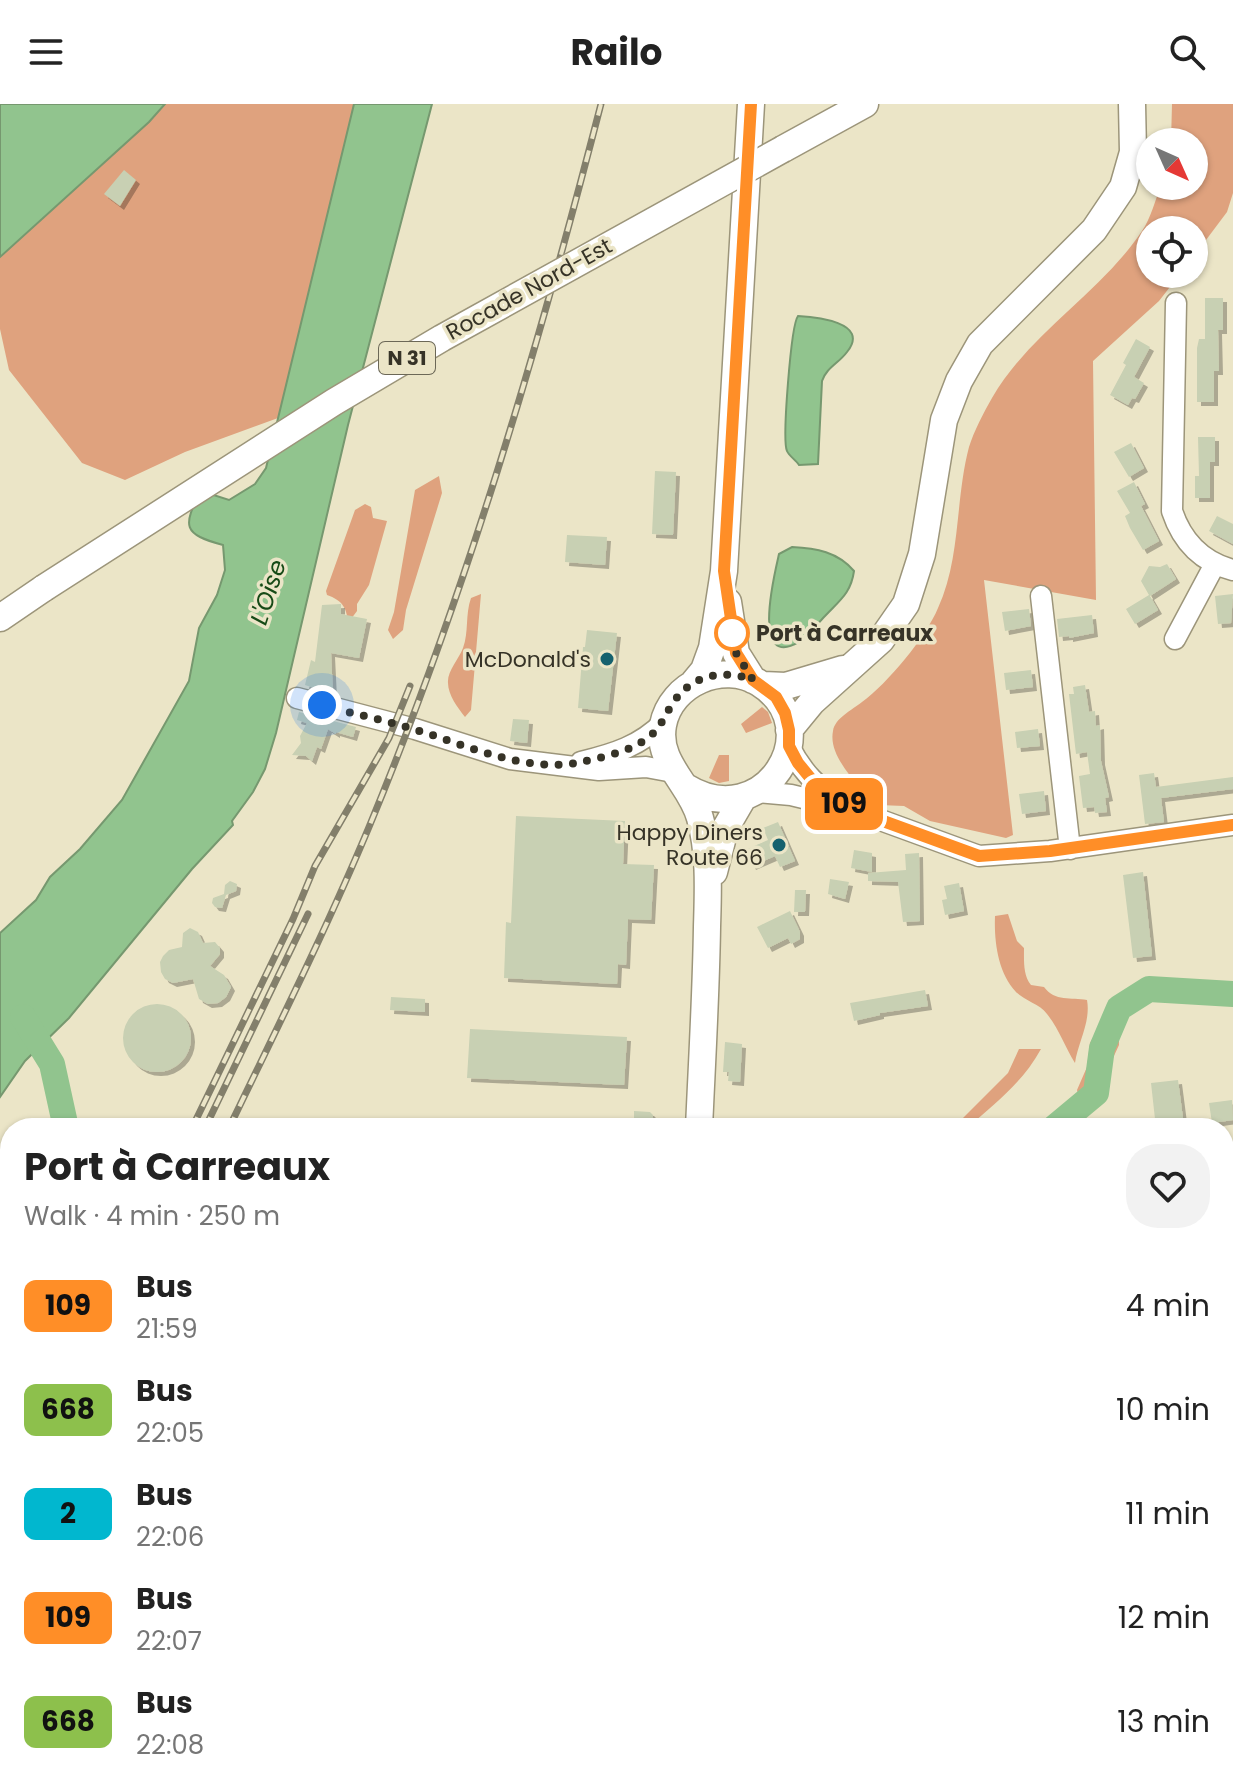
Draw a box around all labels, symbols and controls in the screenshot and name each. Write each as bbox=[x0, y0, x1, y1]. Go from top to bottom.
text: Railo bbox=[570, 27, 663, 78]
icon: menu bbox=[24, 30, 68, 74]
icon: search bbox=[1165, 30, 1209, 74]
north arrow bbox=[1136, 128, 1208, 200]
map controls bbox=[1136, 128, 1208, 288]
button: locate bbox=[1136, 216, 1208, 288]
street label: Rocade Nord-Est bbox=[440, 230, 618, 348]
road number: N 31 bbox=[379, 342, 435, 374]
water label: L'Oise bbox=[242, 555, 294, 629]
marker: Port à Carreaux bbox=[715, 616, 749, 650]
place label: Port à Carreaux bbox=[756, 618, 933, 649]
place label: McDonald's bbox=[465, 644, 591, 675]
marker: McDonald's bbox=[598, 650, 616, 668]
your location bbox=[302, 685, 342, 725]
line badge: 109 bbox=[798, 778, 890, 830]
text: 109 bbox=[821, 784, 867, 823]
place label: Happy Diners Route 66 bbox=[617, 817, 763, 873]
marker: Happy Diners Route 66 bbox=[770, 836, 788, 854]
text: Port à Carreaux bbox=[24, 1140, 330, 1193]
button: heart bbox=[1126, 1144, 1210, 1228]
text: Walk · 4 min · 250 m bbox=[24, 1198, 280, 1234]
text: Bus bbox=[136, 1265, 193, 1308]
text: 4 min bbox=[1126, 1284, 1210, 1327]
text: 109 bbox=[45, 1286, 91, 1325]
text: 21:59 bbox=[136, 1311, 198, 1347]
text: Bus bbox=[136, 1369, 193, 1412]
text: 10 min bbox=[1116, 1388, 1210, 1431]
text: 668 bbox=[41, 1390, 95, 1429]
text: 22:05 bbox=[136, 1415, 204, 1451]
text: Bus bbox=[136, 1473, 193, 1516]
text: 11 min bbox=[1125, 1492, 1210, 1535]
text: 2 bbox=[60, 1494, 76, 1533]
text: 22:06 bbox=[136, 1519, 204, 1555]
text: Bus bbox=[136, 1577, 193, 1620]
text: 12 min bbox=[1118, 1596, 1210, 1639]
text: 109 bbox=[45, 1598, 91, 1637]
text: 22:07 bbox=[136, 1623, 202, 1659]
text: Bus bbox=[136, 1681, 193, 1724]
text: 13 min bbox=[1117, 1700, 1210, 1743]
text: 668 bbox=[41, 1702, 95, 1741]
text: 22:08 bbox=[136, 1727, 204, 1763]

